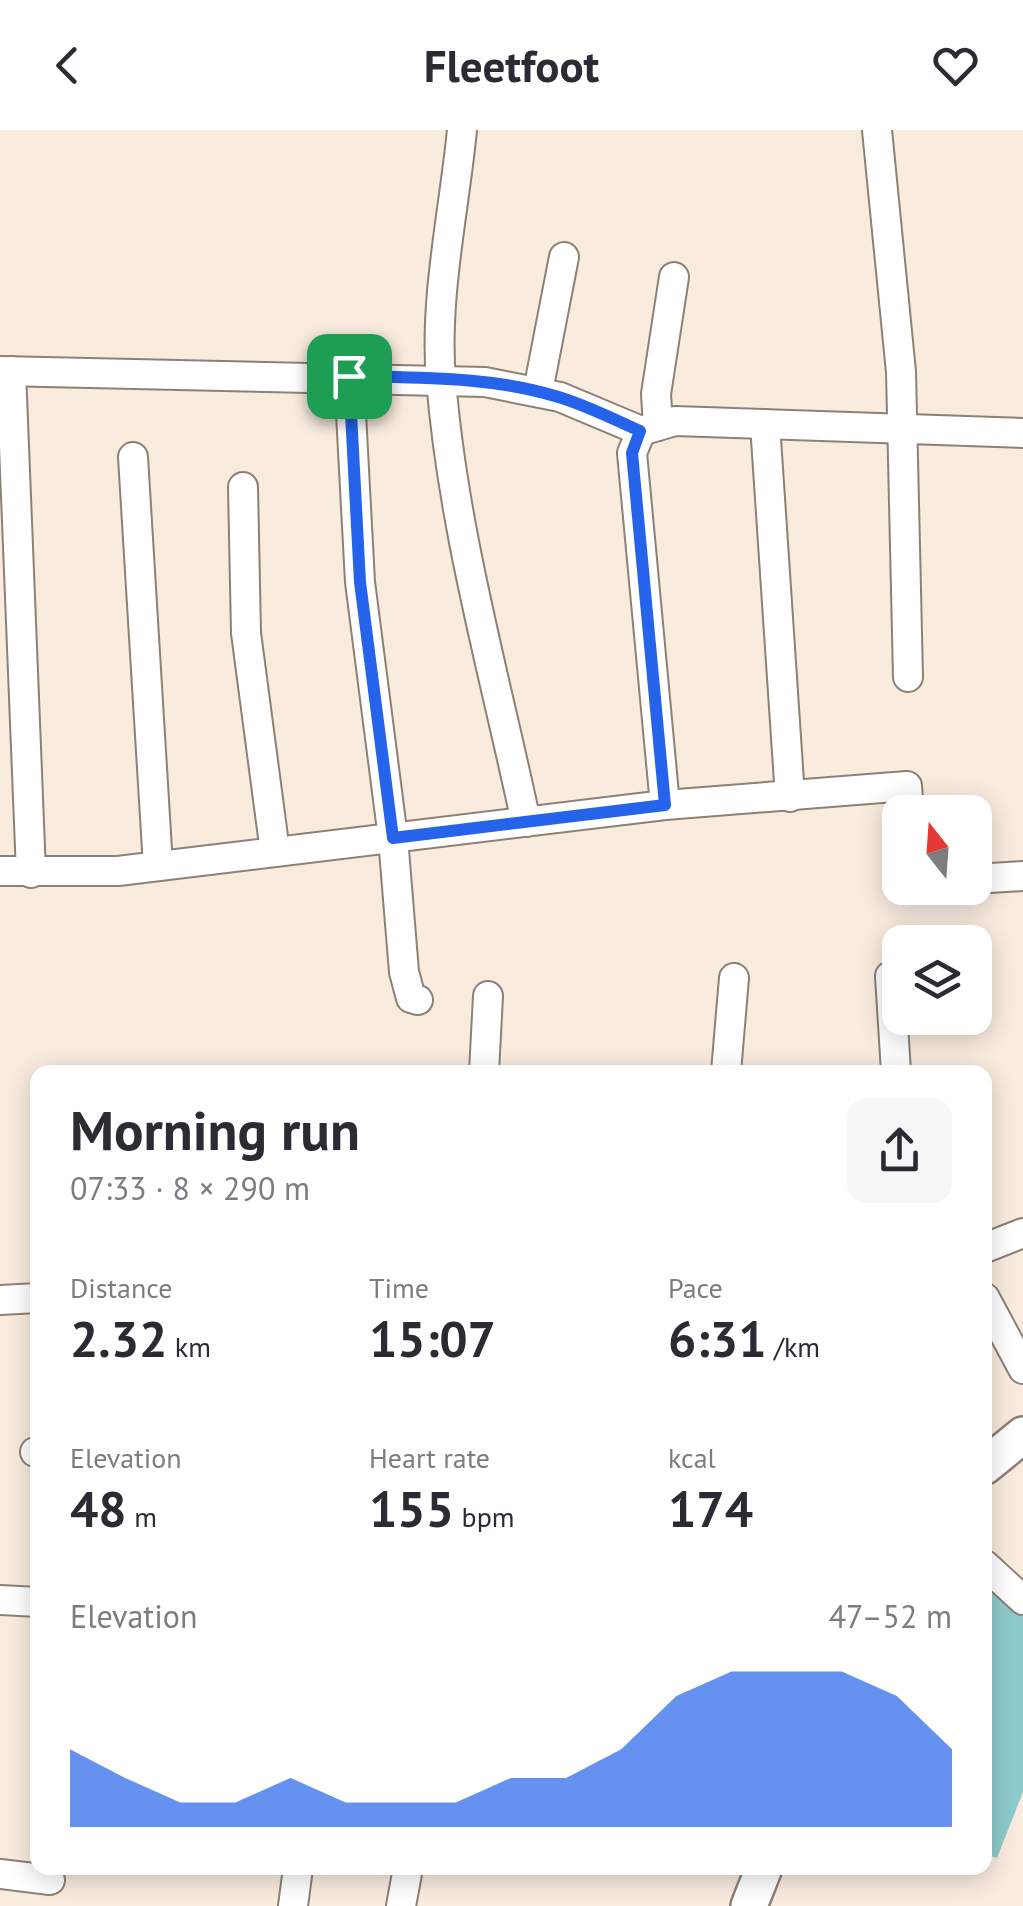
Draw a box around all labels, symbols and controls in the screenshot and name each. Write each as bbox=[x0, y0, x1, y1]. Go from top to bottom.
text: Fleetfoot bbox=[424, 36, 599, 94]
icon: back bbox=[40, 38, 95, 93]
icon: heart bbox=[928, 38, 983, 93]
pin bbox=[307, 334, 392, 419]
icon: arrive bbox=[322, 349, 377, 404]
north arrow bbox=[882, 795, 992, 905]
map controls bbox=[882, 795, 992, 1035]
button: layers bbox=[882, 925, 992, 1035]
text: Morning run bbox=[70, 1094, 360, 1165]
button: share bbox=[847, 1098, 952, 1203]
text: 07:33 · 8 × 290 m bbox=[70, 1167, 310, 1209]
text: Distance bbox=[70, 1269, 173, 1306]
text: Time bbox=[369, 1269, 429, 1306]
text: Pace bbox=[668, 1269, 723, 1306]
text: 2.32 bbox=[70, 1306, 167, 1371]
text: 15:07 bbox=[369, 1306, 496, 1371]
text: 6:31 bbox=[668, 1306, 767, 1371]
text: km bbox=[167, 1328, 211, 1365]
text: /km bbox=[767, 1328, 820, 1365]
text: Elevation bbox=[70, 1439, 182, 1476]
text: Heart rate bbox=[369, 1439, 490, 1476]
text: kcal bbox=[668, 1439, 716, 1476]
text: 48 bbox=[70, 1476, 127, 1541]
text: 155 bbox=[369, 1476, 454, 1541]
text: 174 bbox=[668, 1476, 753, 1541]
text: m bbox=[127, 1498, 157, 1535]
text: bpm bbox=[454, 1498, 515, 1535]
text: Elevation bbox=[70, 1595, 197, 1637]
text: 47–52 m bbox=[829, 1595, 952, 1637]

